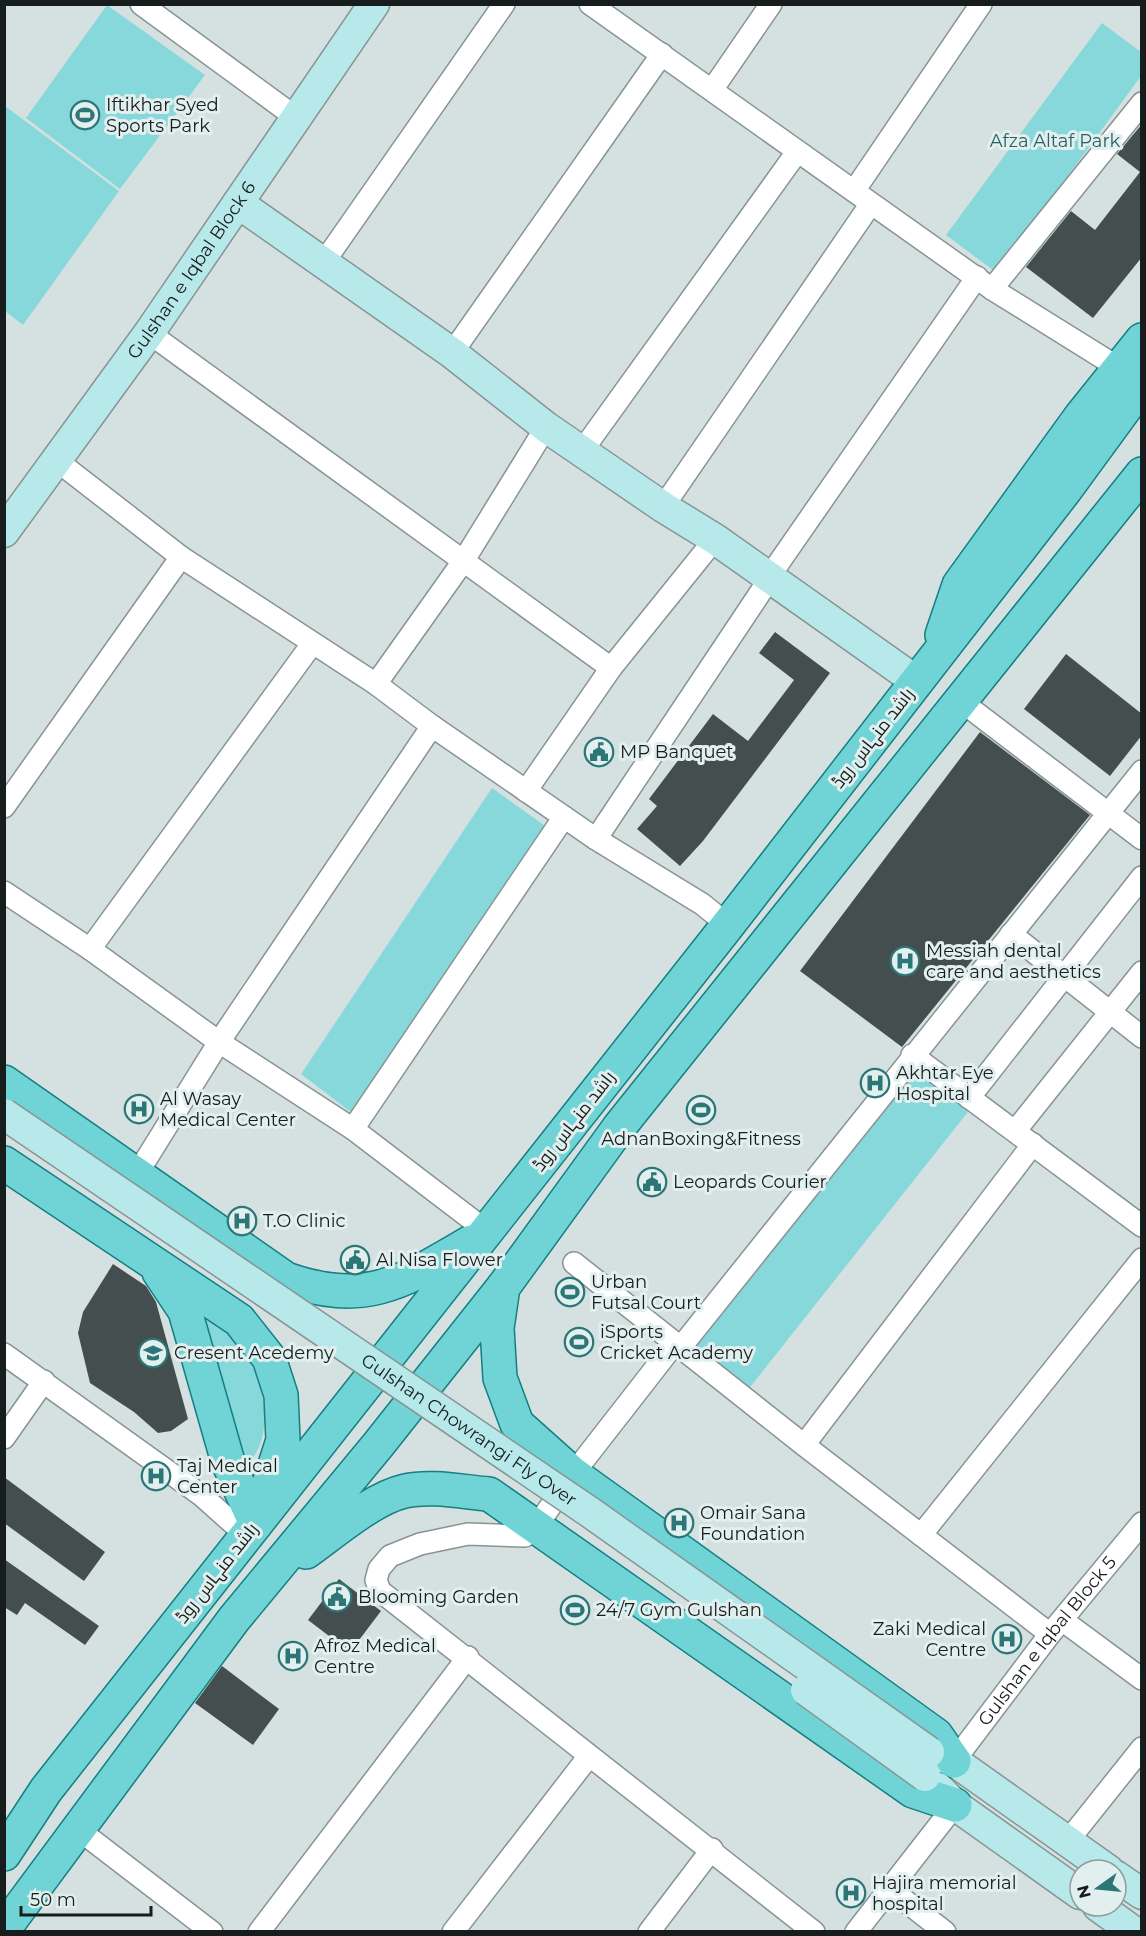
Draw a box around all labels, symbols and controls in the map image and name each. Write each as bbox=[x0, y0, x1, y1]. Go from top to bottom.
place label: Iftikhar Syed Sports Park bbox=[106, 94, 219, 137]
sports icon: Iftikhar Syed Sports Park bbox=[69, 99, 101, 131]
park label: Afza Altaf Park bbox=[990, 130, 1121, 152]
street label: Gulshan e Iqbal Block 6 bbox=[123, 177, 260, 364]
street label: راشد منہاس روڈ bbox=[827, 684, 920, 793]
public building icon: MP Banquet bbox=[583, 736, 615, 768]
place label: MP Banquet bbox=[620, 741, 734, 763]
place label: Messiah dental care and aesthetics bbox=[926, 940, 1101, 983]
hospital icon: Messiah dental care and aesthetics bbox=[889, 945, 921, 977]
place label: Akhtar Eye Hospital bbox=[896, 1062, 994, 1105]
street label: راشد منہاس روڈ bbox=[528, 1067, 621, 1176]
hospital icon: Akhtar Eye Hospital bbox=[859, 1067, 891, 1099]
place label: Al Wasay Medical Center bbox=[160, 1088, 296, 1131]
hospital icon: Al Wasay Medical Center bbox=[123, 1093, 155, 1125]
sports icon: AdnanBoxing&Fitness bbox=[685, 1094, 717, 1126]
place label: AdnanBoxing&Fitness bbox=[601, 1128, 801, 1150]
public building icon: Leopards Courier bbox=[636, 1166, 668, 1198]
place label: Leopards Courier bbox=[673, 1171, 827, 1193]
hospital icon: T.O Clinic bbox=[226, 1205, 258, 1237]
place label: T.O Clinic bbox=[263, 1210, 346, 1232]
public building icon: Al Nisa Flower bbox=[339, 1244, 371, 1276]
place label: Al Nisa Flower bbox=[376, 1249, 503, 1271]
place label: Urban Futsal Court bbox=[591, 1271, 701, 1314]
sports icon: Urban Futsal Court bbox=[554, 1276, 586, 1308]
place label: iSports Cricket Academy bbox=[600, 1321, 753, 1364]
sports icon: iSports Cricket Academy bbox=[563, 1326, 595, 1358]
school or university icon: Cresent Acedemy bbox=[137, 1337, 169, 1369]
place label: Cresent Acedemy bbox=[174, 1342, 334, 1364]
street label: Gulshan Chowrangi Fly Over bbox=[357, 1349, 581, 1511]
place label: Taj Medical Center bbox=[177, 1455, 278, 1498]
hospital icon: Taj Medical Center bbox=[140, 1460, 172, 1492]
place label: Omair Sana Foundation bbox=[700, 1502, 806, 1545]
hospital icon: Omair Sana Foundation bbox=[663, 1507, 695, 1539]
street label: راشد منہاس روڈ bbox=[171, 1519, 264, 1628]
street label: Gulshan e Iqbal Block 5 bbox=[973, 1552, 1121, 1730]
public building icon: Blooming Garden bbox=[321, 1581, 353, 1613]
place label: Blooming Garden bbox=[358, 1586, 519, 1608]
sports icon: 24/7 Gym Gulshan bbox=[559, 1594, 591, 1626]
place label: 24/7 Gym Gulshan bbox=[596, 1599, 762, 1621]
place label: Zaki Medical Centre bbox=[873, 1618, 986, 1661]
hospital icon: Zaki Medical Centre bbox=[991, 1623, 1023, 1655]
place label: Afroz Medical Centre bbox=[314, 1635, 436, 1678]
hospital icon: Afroz Medical Centre bbox=[277, 1640, 309, 1672]
north arrow bbox=[1068, 1858, 1128, 1918]
place label: Hajira memorial hospital bbox=[872, 1872, 1017, 1915]
hospital icon: Hajira memorial hospital bbox=[835, 1877, 867, 1909]
scale bar bbox=[21, 1879, 152, 1917]
text: N bbox=[1073, 1883, 1095, 1900]
text: 50 m bbox=[30, 1889, 76, 1911]

